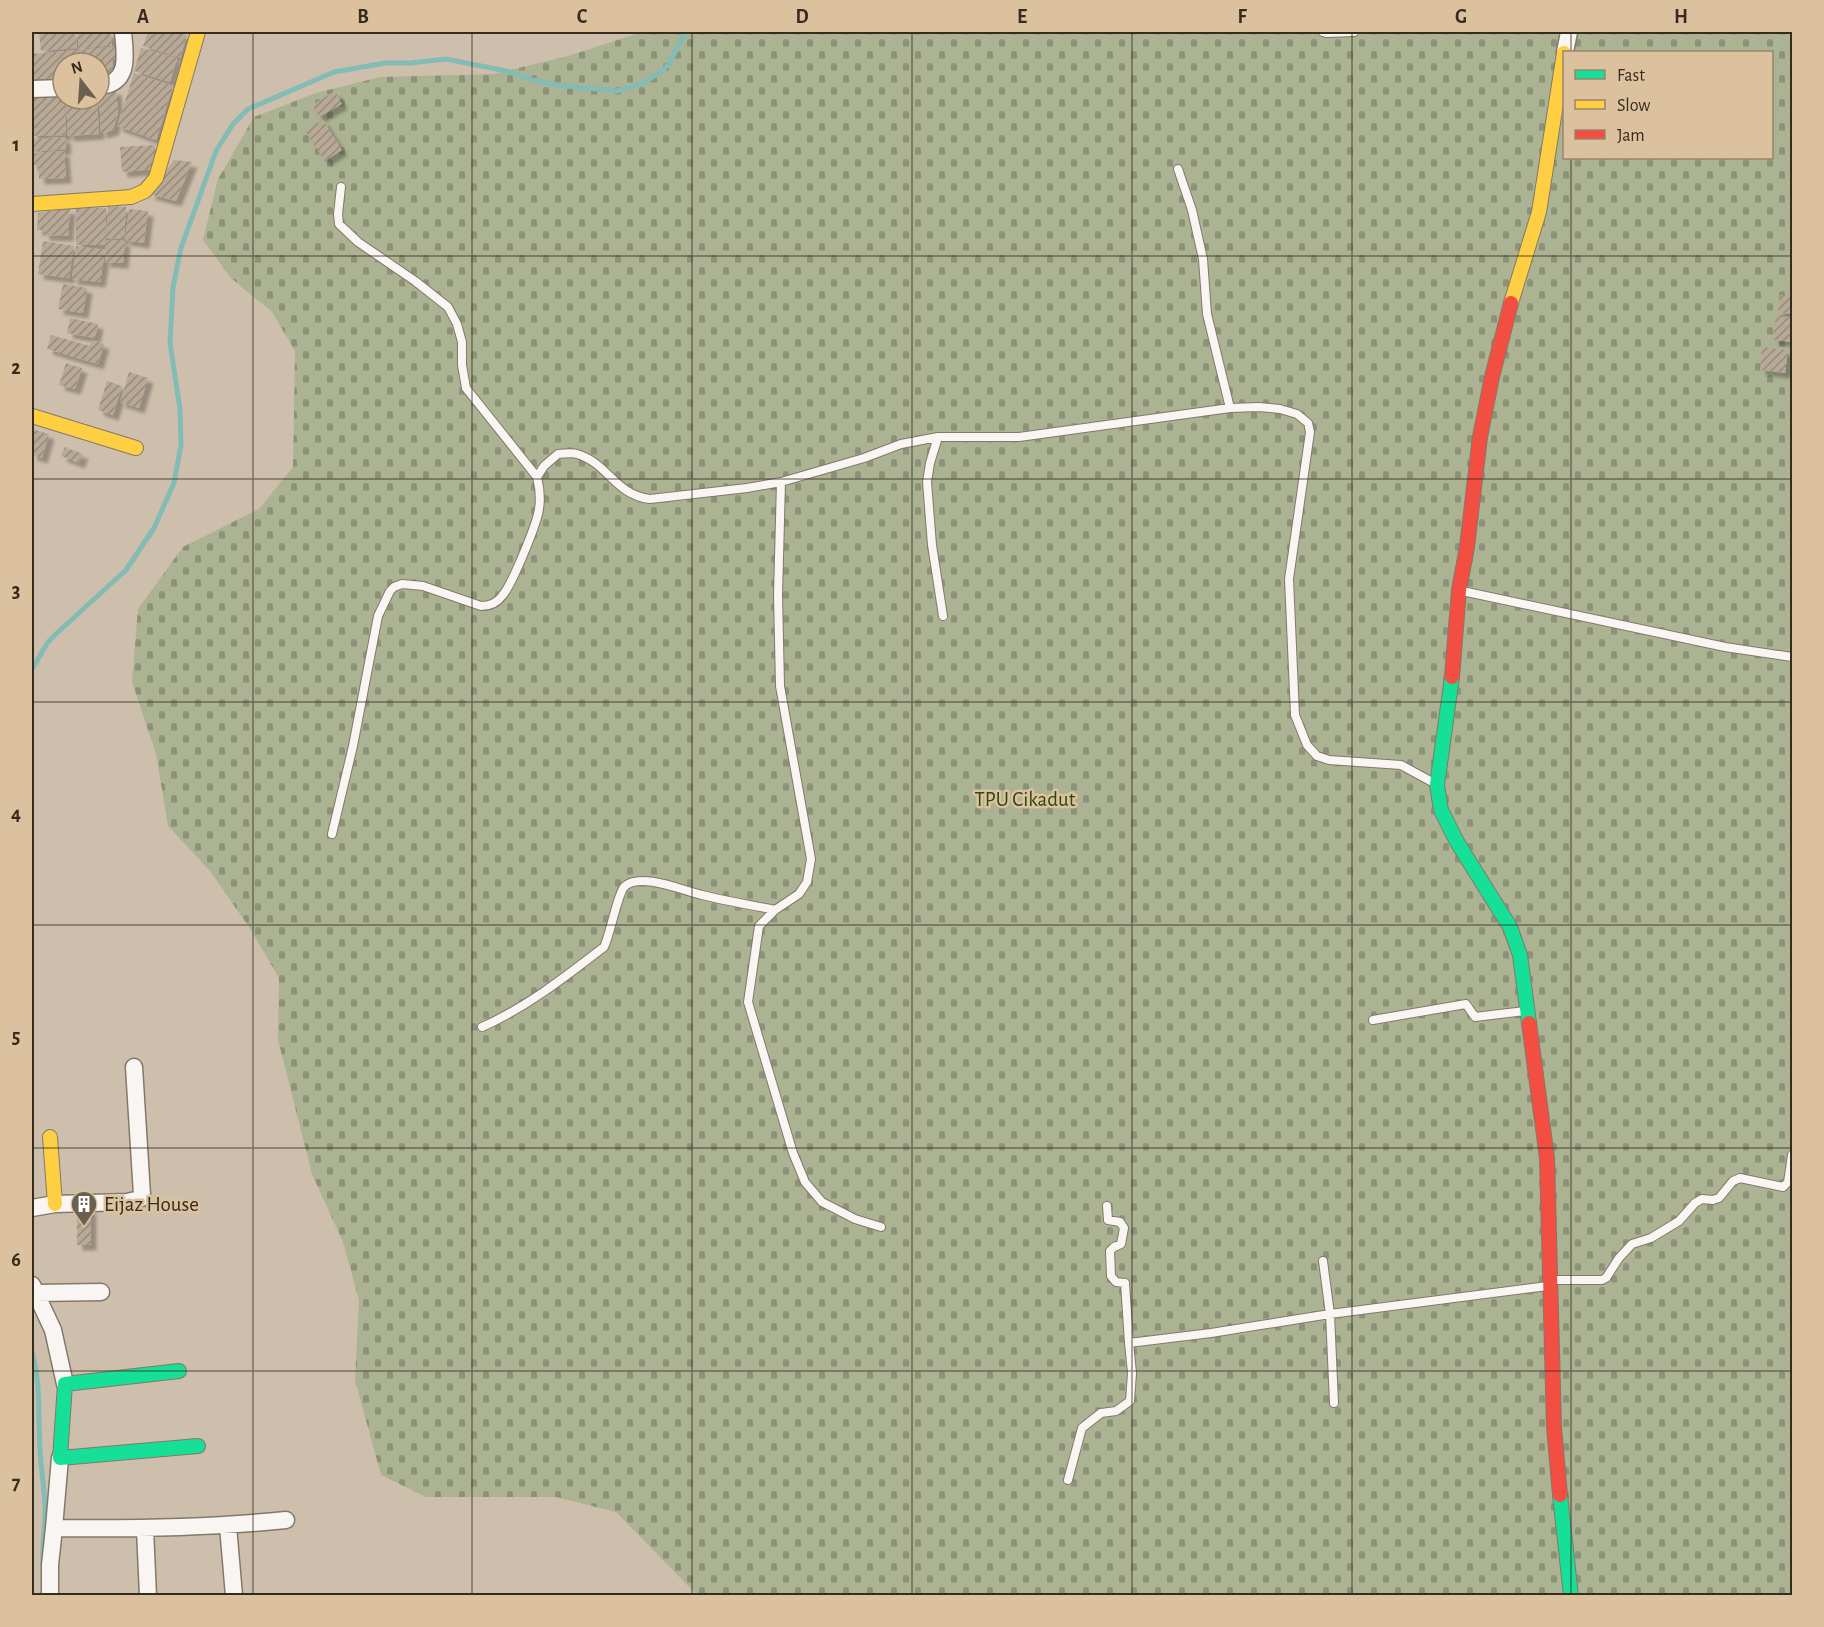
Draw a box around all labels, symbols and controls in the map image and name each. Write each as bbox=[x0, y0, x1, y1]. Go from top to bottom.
text: A bbox=[137, 7, 149, 27]
text: B bbox=[357, 7, 369, 27]
text: C bbox=[577, 7, 588, 27]
text: D bbox=[795, 7, 809, 27]
text: E bbox=[1017, 7, 1027, 27]
text: F bbox=[1237, 7, 1247, 27]
text: G bbox=[1455, 7, 1467, 27]
text: H bbox=[1674, 7, 1688, 27]
north arrow bbox=[51, 51, 111, 111]
legend bbox=[1563, 51, 1773, 159]
text: N bbox=[69, 58, 85, 77]
text: Fast bbox=[1617, 67, 1645, 85]
text: Slow bbox=[1617, 97, 1650, 115]
text: Jam bbox=[1617, 127, 1645, 145]
text: 1 bbox=[12, 135, 20, 155]
text: 2 bbox=[11, 358, 21, 378]
text: 3 bbox=[12, 581, 20, 601]
park label: TPU Cikadut bbox=[975, 789, 1076, 810]
text: 4 bbox=[11, 804, 21, 824]
text: 5 bbox=[12, 1027, 20, 1047]
building icon: Eijaz House bbox=[69, 1189, 99, 1227]
place label: Eijaz House bbox=[104, 1194, 199, 1215]
text: 6 bbox=[11, 1250, 21, 1270]
text: 7 bbox=[12, 1473, 21, 1493]

